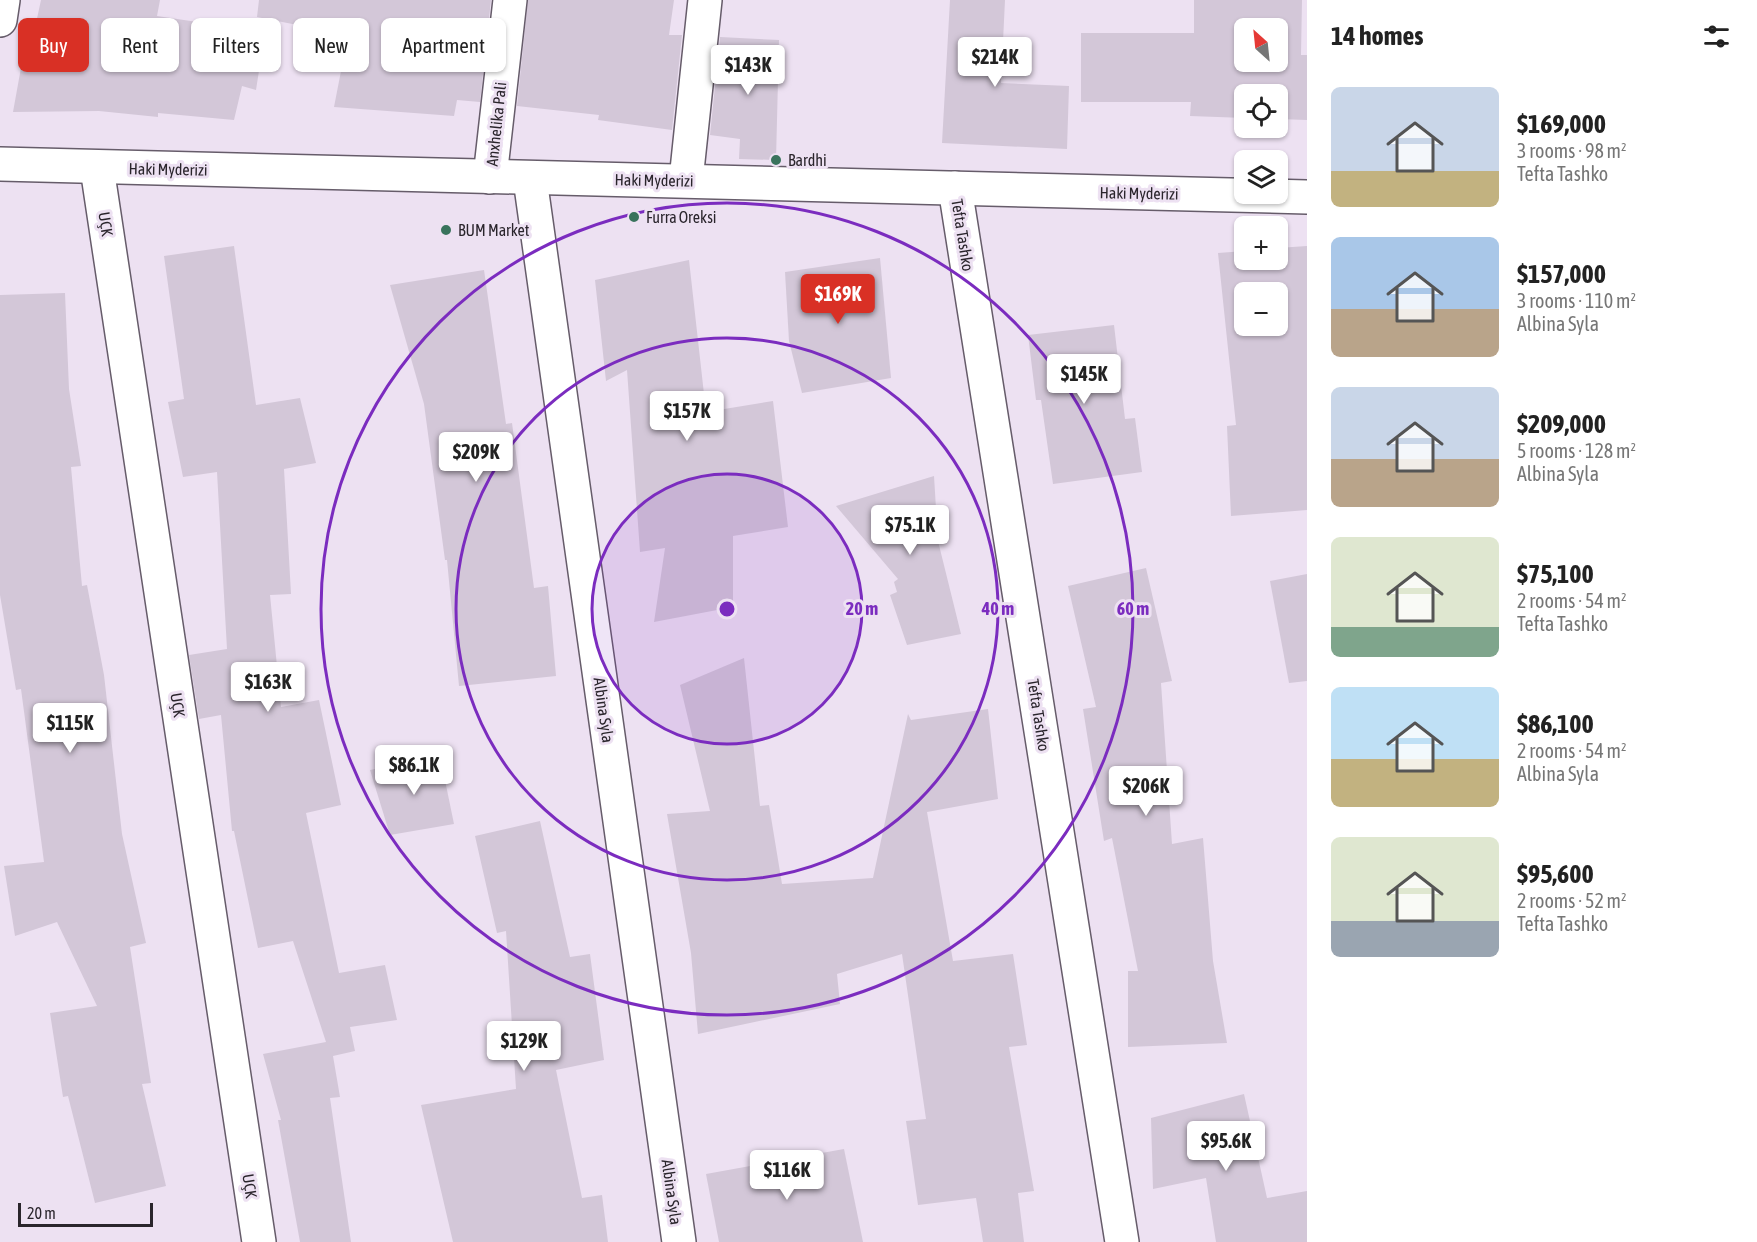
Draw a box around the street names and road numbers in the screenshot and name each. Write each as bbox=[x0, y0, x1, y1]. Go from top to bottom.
street label: Anxhelika Pali bbox=[483, 81, 509, 167]
street label: Haki Myderizi bbox=[128, 159, 208, 180]
street label: Haki Myderizi bbox=[614, 170, 694, 191]
street label: Haki Myderizi bbox=[1099, 183, 1179, 204]
street label: Tefta Tashko bbox=[948, 198, 978, 272]
street label: UÇK bbox=[94, 211, 117, 238]
street label: Albina Syla bbox=[590, 676, 617, 744]
street label: Tefta Tashko bbox=[1024, 678, 1054, 752]
street label: UÇK bbox=[166, 692, 189, 719]
street label: Albina Syla bbox=[658, 1158, 685, 1226]
street label: UÇK bbox=[238, 1173, 261, 1200]

